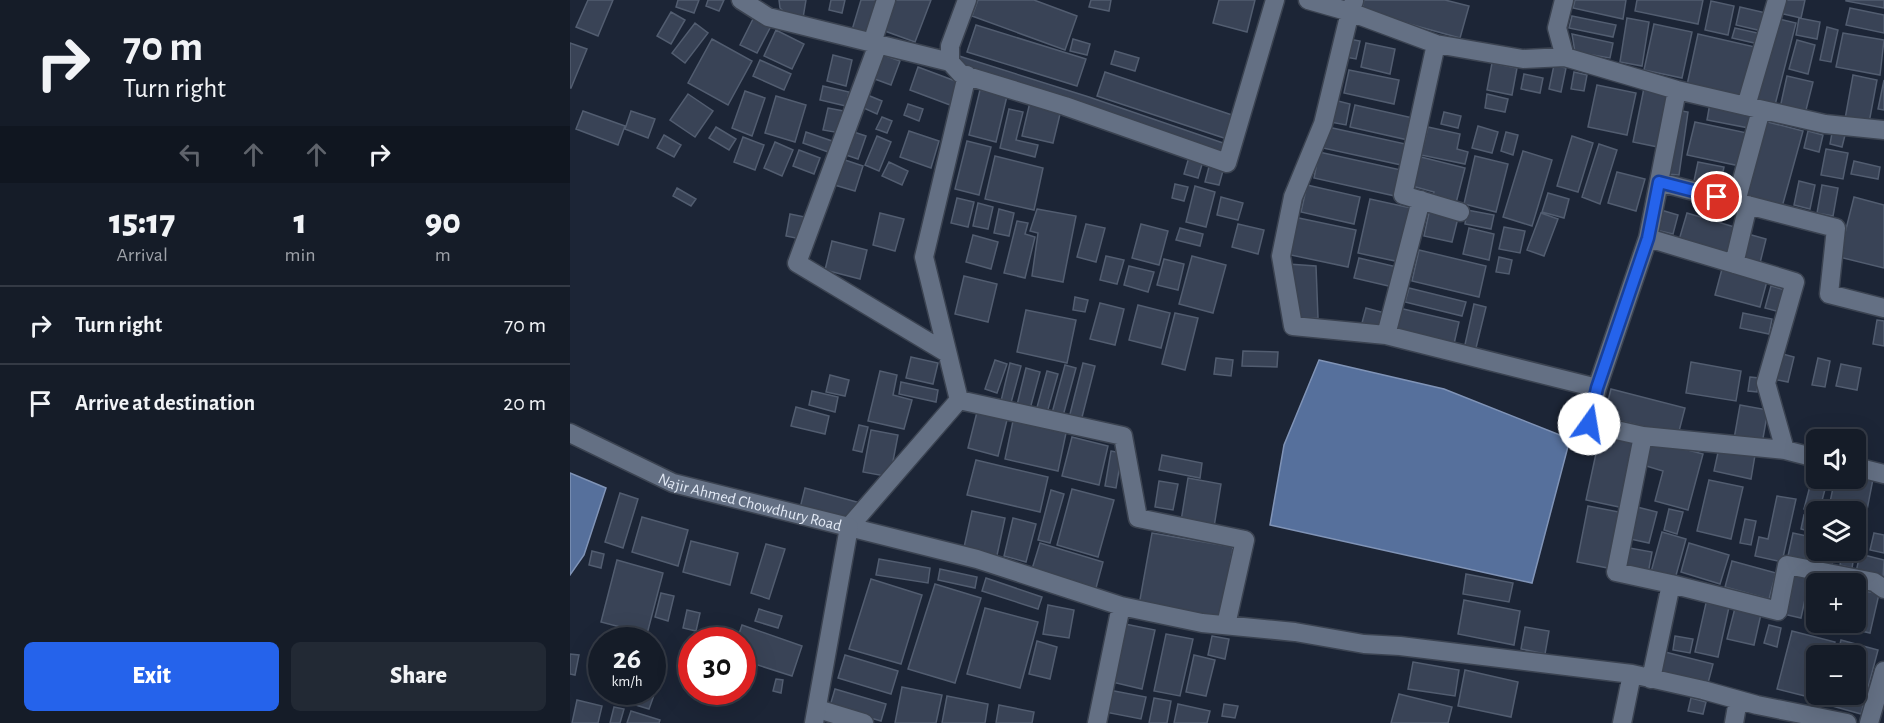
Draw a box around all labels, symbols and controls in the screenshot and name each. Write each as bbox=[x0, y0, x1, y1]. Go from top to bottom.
icon: right bbox=[24, 24, 102, 102]
text: 70 m bbox=[123, 26, 203, 68]
text: Turn right bbox=[123, 75, 226, 102]
icon: left bbox=[174, 138, 207, 171]
icon: ahead bbox=[237, 138, 270, 171]
icon: ahead bbox=[300, 138, 333, 171]
icon: right bbox=[363, 138, 396, 171]
pin bbox=[1691, 171, 1742, 222]
icon: arrive bbox=[1700, 180, 1733, 213]
text: 15:17 bbox=[109, 204, 175, 240]
text: 1 bbox=[293, 204, 307, 240]
text: 90 bbox=[425, 204, 461, 240]
text: Arrival bbox=[117, 245, 168, 265]
text: min bbox=[284, 245, 316, 265]
text: m bbox=[435, 245, 451, 265]
icon: right bbox=[24, 309, 57, 342]
text: Turn right bbox=[75, 314, 162, 336]
text: 70 m bbox=[504, 314, 546, 336]
icon: arrive bbox=[24, 387, 57, 420]
text: Arrive at destination bbox=[75, 392, 255, 414]
text: 20 m bbox=[503, 392, 546, 414]
position arrow bbox=[1557, 392, 1621, 456]
map controls bbox=[1806, 429, 1866, 705]
button: sound bbox=[1806, 429, 1866, 489]
street label: Najir Ahmed Chowdhury Road bbox=[656, 470, 843, 534]
button: layers bbox=[1806, 501, 1866, 561]
button: + bbox=[1806, 573, 1866, 633]
speed limit sign: 30 bbox=[678, 627, 756, 705]
button: Exit bbox=[24, 642, 279, 711]
button: Share bbox=[291, 642, 546, 711]
text: 26 bbox=[613, 644, 641, 674]
button: − bbox=[1806, 645, 1866, 705]
text: km/h bbox=[612, 674, 642, 689]

